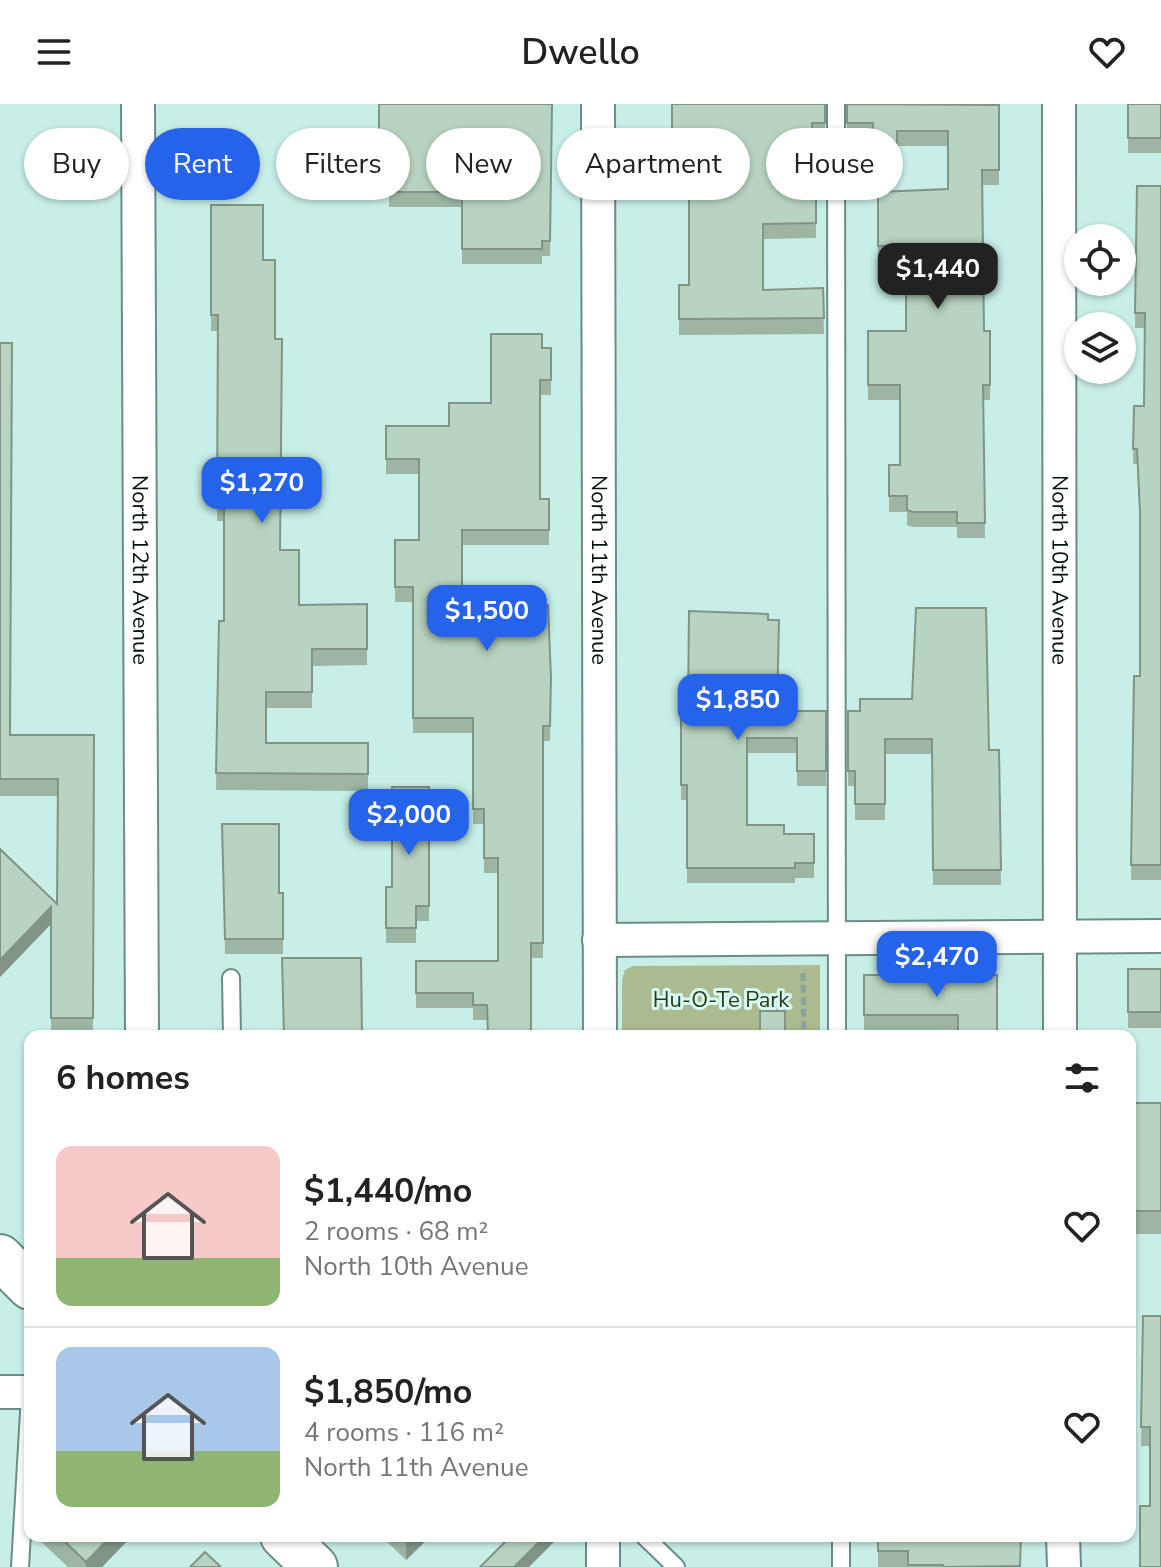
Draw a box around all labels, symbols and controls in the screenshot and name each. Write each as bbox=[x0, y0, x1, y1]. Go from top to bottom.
text: Dwello bbox=[521, 28, 640, 77]
icon: menu bbox=[32, 30, 76, 74]
icon: heart bbox=[1085, 30, 1129, 74]
chip: Buy bbox=[24, 128, 129, 200]
chip: Rent bbox=[145, 128, 260, 200]
chip: Filters bbox=[276, 128, 410, 200]
chip: New bbox=[426, 128, 541, 200]
chip: Apartment bbox=[557, 128, 750, 200]
chip: House bbox=[766, 128, 903, 200]
map controls bbox=[1064, 224, 1136, 384]
button: locate bbox=[1064, 224, 1136, 296]
pin: $1,440 bbox=[873, 243, 1003, 311]
text: $1,440 bbox=[896, 251, 980, 286]
button: layers bbox=[1064, 312, 1136, 384]
pin: $1,270 bbox=[197, 457, 327, 525]
text: $1,270 bbox=[220, 465, 304, 500]
street label: North 12th Avenue bbox=[125, 475, 155, 665]
street label: North 11th Avenue bbox=[584, 475, 614, 665]
street label: North 10th Avenue bbox=[1044, 475, 1075, 665]
pin: $1,500 bbox=[422, 585, 552, 653]
text: $1,500 bbox=[445, 593, 529, 628]
pin: $1,850 bbox=[673, 674, 803, 742]
text: $1,850 bbox=[696, 682, 780, 717]
pin: $2,000 bbox=[344, 789, 474, 857]
text: $2,000 bbox=[367, 797, 451, 832]
pin: $2,470 bbox=[872, 931, 1002, 999]
text: $2,470 bbox=[895, 939, 979, 974]
park label: Hu-O-Te Park bbox=[653, 985, 790, 1015]
text: 6 homes bbox=[56, 1055, 190, 1101]
icon: filters bbox=[1060, 1056, 1104, 1100]
text: $1,440/mo bbox=[304, 1168, 472, 1214]
icon: home bbox=[120, 1178, 216, 1274]
icon: heart bbox=[1060, 1204, 1104, 1248]
text: 2 rooms · 68 m² bbox=[304, 1214, 488, 1249]
text: North 10th Avenue bbox=[304, 1249, 528, 1284]
text: $1,850/mo bbox=[304, 1369, 472, 1415]
icon: home bbox=[120, 1379, 216, 1475]
icon: heart bbox=[1060, 1405, 1104, 1449]
text: 4 rooms · 116 m² bbox=[304, 1415, 504, 1450]
text: North 11th Avenue bbox=[304, 1450, 528, 1485]

